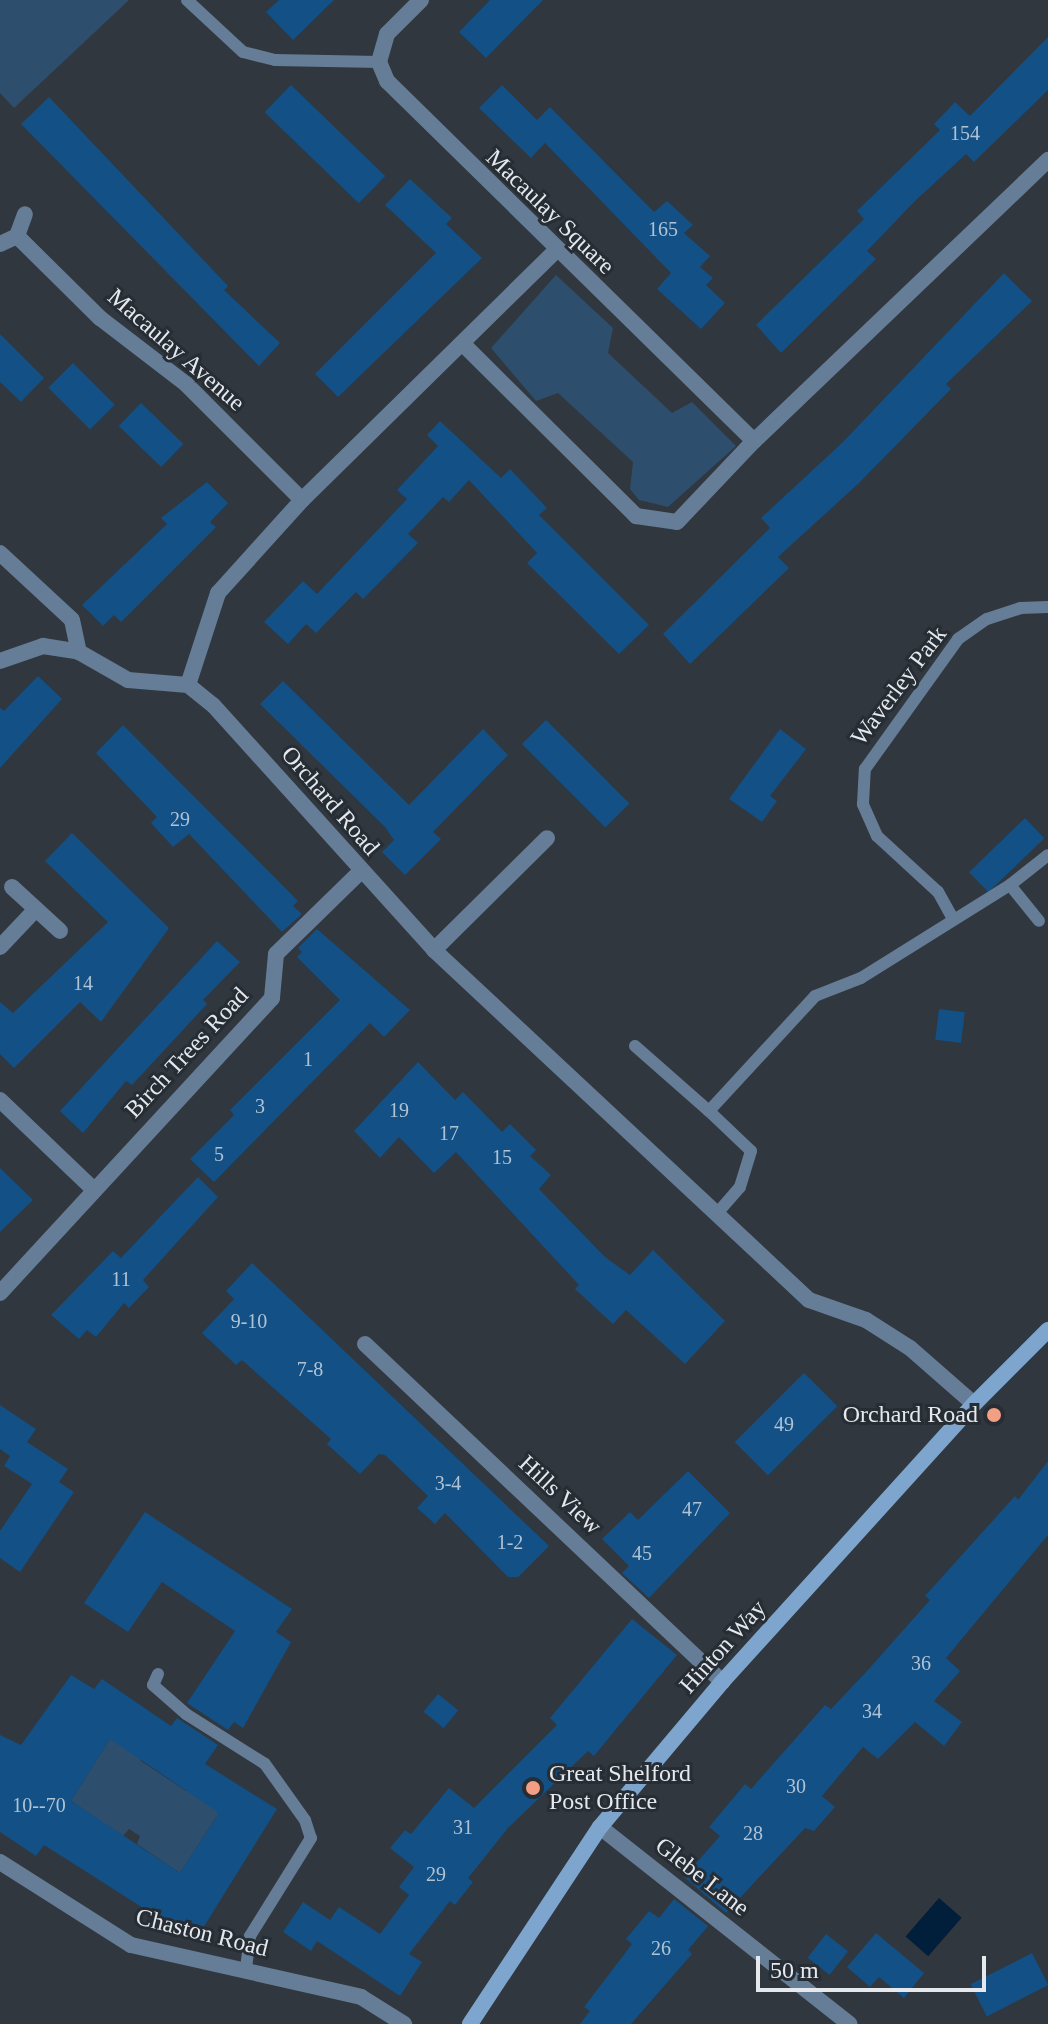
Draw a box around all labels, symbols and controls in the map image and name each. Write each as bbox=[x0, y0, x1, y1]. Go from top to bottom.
house number: 154 bbox=[950, 121, 980, 145]
street label: Macaulay Square bbox=[480, 144, 620, 280]
house number: 165 bbox=[648, 217, 678, 241]
street label: Macaulay Avenue bbox=[101, 282, 251, 418]
street label: Waverley Park bbox=[845, 621, 953, 751]
street label: Orchard Road bbox=[275, 741, 385, 861]
house number: 29 bbox=[170, 807, 190, 831]
house number: 14 bbox=[73, 971, 93, 995]
street label: Birch Trees Road bbox=[119, 982, 255, 1124]
house number: 1 bbox=[303, 1047, 313, 1071]
house number: 3 bbox=[255, 1094, 265, 1118]
house number: 19 bbox=[389, 1098, 409, 1122]
house number: 17 bbox=[439, 1121, 459, 1145]
house number: 5 bbox=[214, 1142, 224, 1166]
house number: 15 bbox=[492, 1145, 512, 1169]
house number: 11 bbox=[111, 1267, 131, 1291]
house number: 9-10 bbox=[231, 1309, 267, 1333]
house number: 7-8 bbox=[297, 1357, 323, 1381]
place label: Orchard Road bbox=[843, 1401, 978, 1429]
marker: Orchard Road bbox=[985, 1406, 1003, 1424]
house number: 49 bbox=[774, 1412, 794, 1436]
street label: Hills View bbox=[512, 1449, 608, 1541]
house number: 3-4 bbox=[435, 1471, 461, 1495]
house number: 47 bbox=[682, 1497, 702, 1521]
house number: 1-2 bbox=[497, 1530, 523, 1554]
house number: 45 bbox=[632, 1541, 652, 1565]
street label: Hinton Way bbox=[673, 1594, 773, 1700]
house number: 36 bbox=[911, 1651, 931, 1675]
house number: 34 bbox=[862, 1699, 882, 1723]
place label: Great Shelford Post Office bbox=[549, 1760, 691, 1816]
house number: 30 bbox=[786, 1774, 806, 1798]
marker: Great Shelford Post Office bbox=[524, 1779, 542, 1797]
house number: 10--70 bbox=[12, 1793, 66, 1817]
house number: 31 bbox=[453, 1815, 473, 1839]
house number: 28 bbox=[743, 1821, 763, 1845]
street label: Glebe Lane bbox=[649, 1831, 755, 1923]
house number: 29 bbox=[426, 1862, 446, 1886]
street label: Chaston Road bbox=[133, 1903, 271, 1963]
house number: 26 bbox=[651, 1936, 671, 1960]
scale bar bbox=[760, 1940, 990, 1990]
text: 50 m bbox=[770, 1957, 819, 1983]

